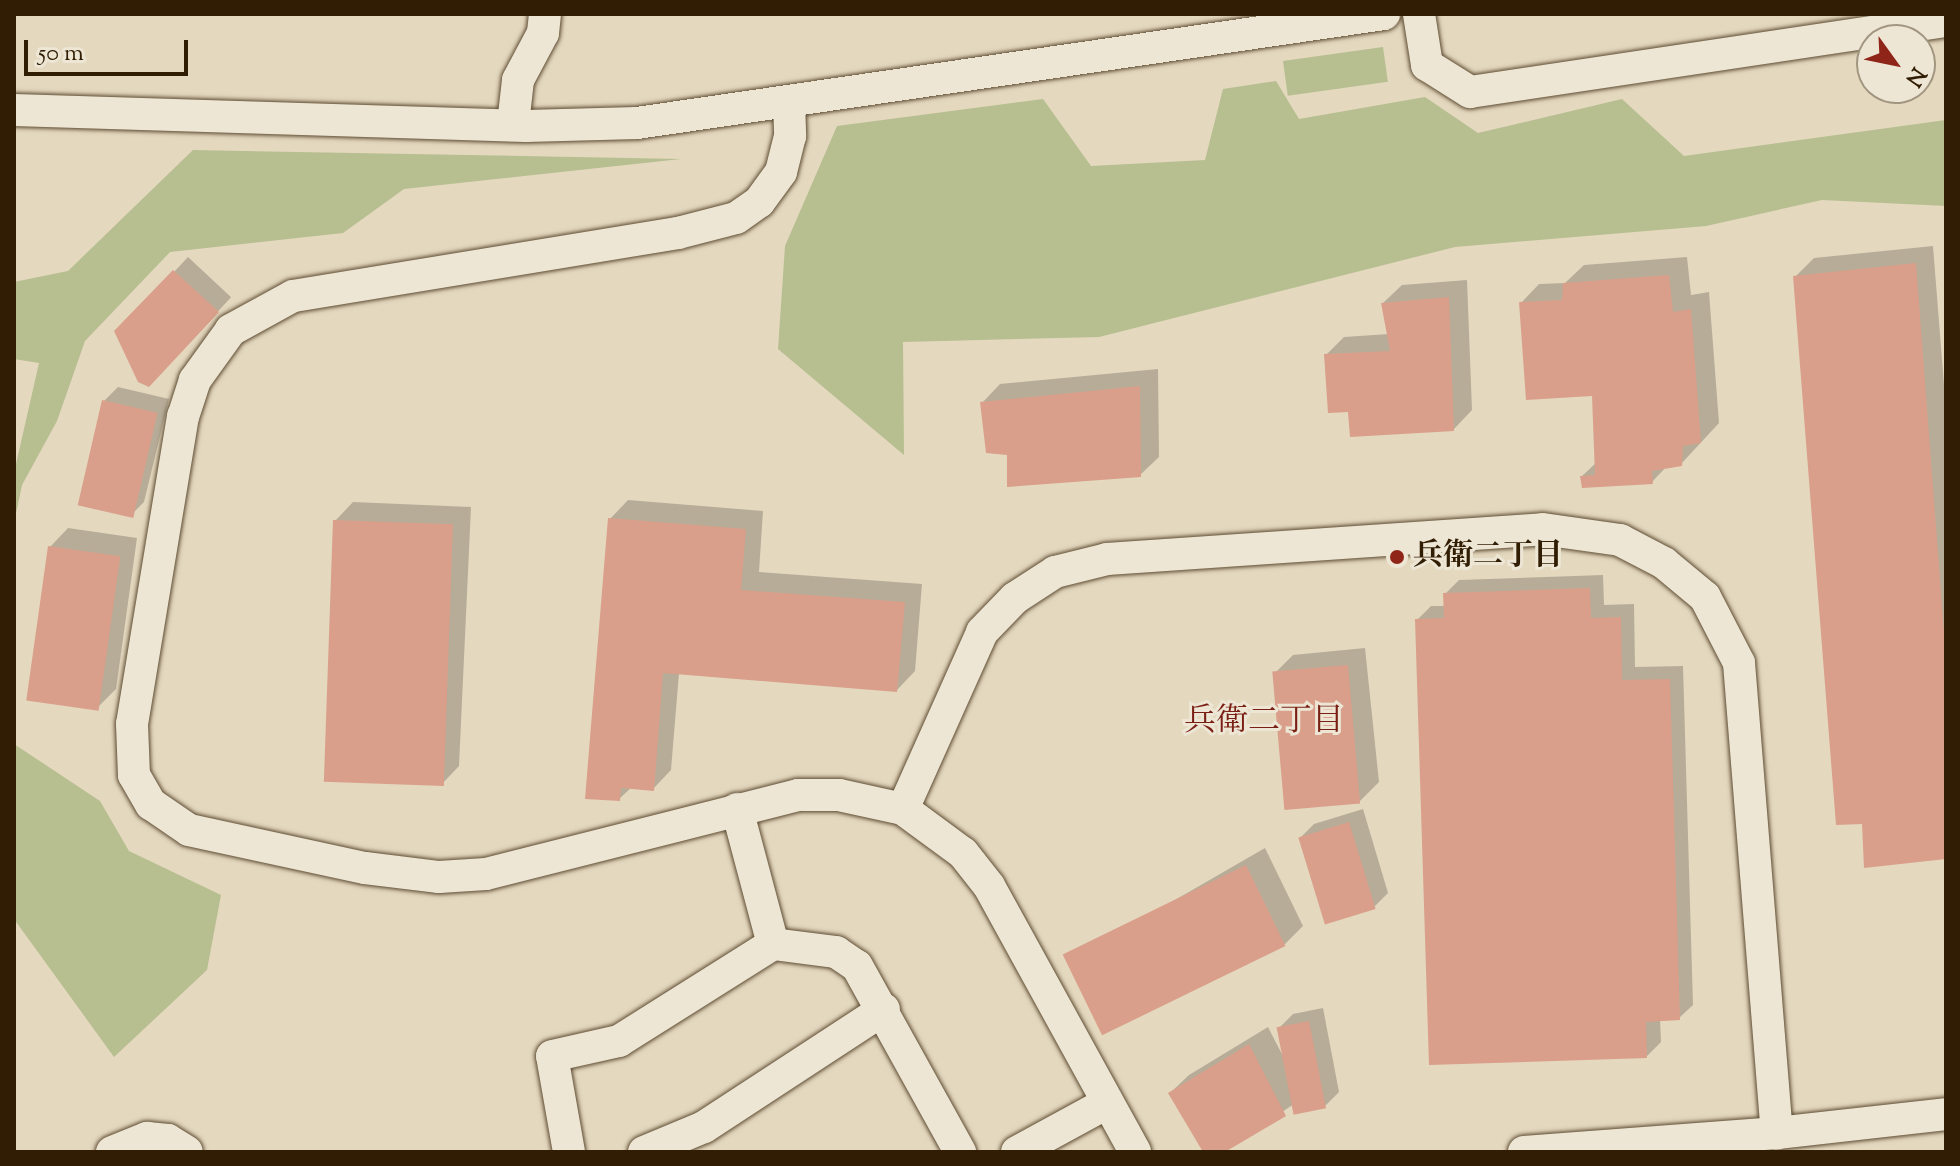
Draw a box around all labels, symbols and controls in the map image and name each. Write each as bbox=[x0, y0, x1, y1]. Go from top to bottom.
scale bar bbox=[28, 24, 192, 74]
north arrow bbox=[1856, 24, 1936, 104]
text: 50 m bbox=[38, 37, 84, 71]
text: N bbox=[1896, 60, 1933, 92]
place label: 兵衛二丁目 bbox=[1413, 539, 1563, 575]
marker: 兵衛二丁目 bbox=[1388, 548, 1406, 566]
district label: 兵衛二丁目 bbox=[1184, 703, 1344, 741]

